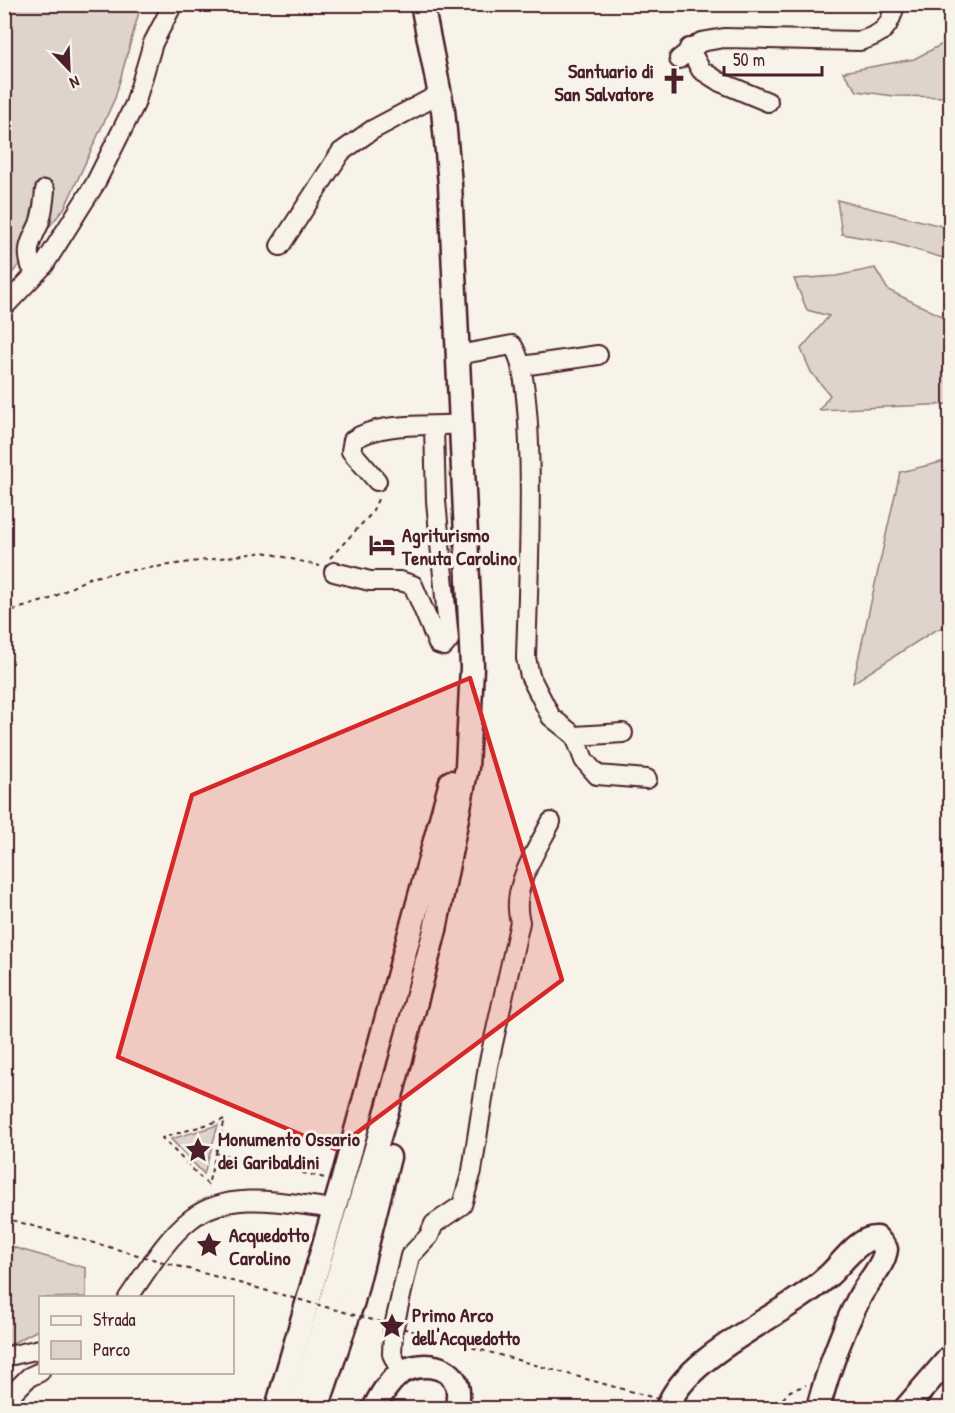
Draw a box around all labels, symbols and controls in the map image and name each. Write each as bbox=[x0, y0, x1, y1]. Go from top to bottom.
north arrow bbox=[39, 39, 99, 99]
scale bar bbox=[724, 39, 822, 77]
text: 50 m bbox=[733, 47, 765, 72]
place label: Santuario di San Salvatore bbox=[555, 57, 654, 107]
church icon: Santuario di San Salvatore bbox=[659, 66, 689, 96]
text: N bbox=[66, 71, 83, 95]
place label: Agriturismo Tenuta Carolino bbox=[401, 521, 517, 571]
hotel icon: Agriturismo Tenuta Carolino bbox=[367, 530, 397, 560]
place label: Monumento Ossario dei Garibaldini bbox=[218, 1125, 360, 1175]
place icon: Monumento Ossario dei Garibaldini bbox=[183, 1135, 213, 1165]
place label: Acquedotto Carolino bbox=[229, 1221, 309, 1271]
place icon: Acquedotto Carolino bbox=[194, 1230, 224, 1260]
legend bbox=[39, 1296, 234, 1374]
place label: Primo Arco dell'Acquedotto bbox=[412, 1301, 520, 1352]
text: Strada bbox=[93, 1307, 136, 1332]
place icon: Primo Arco dell'Acquedotto bbox=[377, 1311, 407, 1341]
text: Parco bbox=[93, 1337, 130, 1362]

